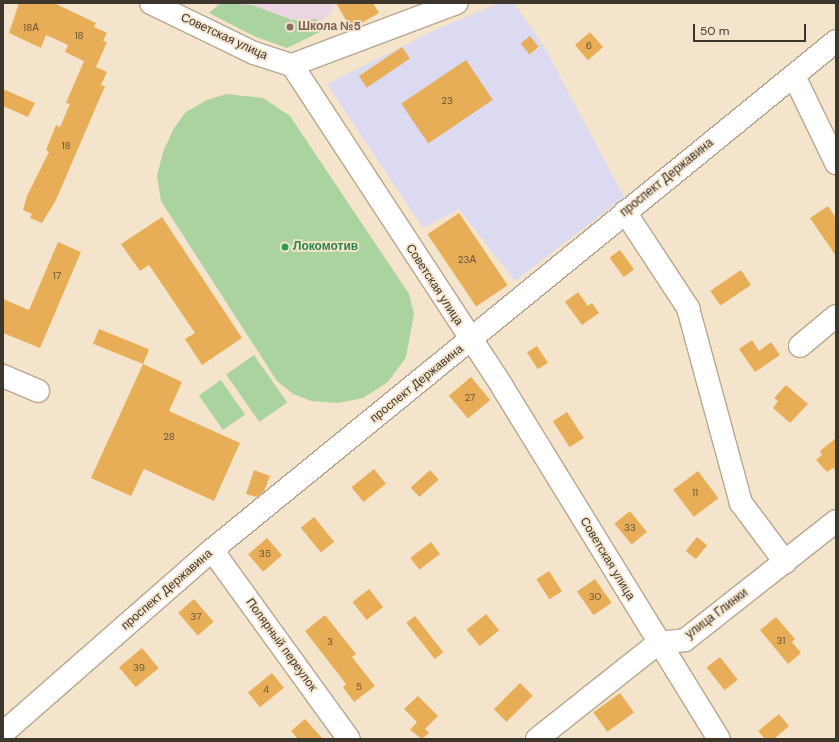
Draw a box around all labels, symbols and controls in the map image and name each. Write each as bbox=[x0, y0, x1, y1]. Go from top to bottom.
street label: Советская улица bbox=[178, 11, 270, 63]
scale bar bbox=[695, 16, 808, 42]
place label: Школа №5 bbox=[298, 20, 361, 34]
house number: 18А bbox=[23, 22, 39, 34]
marker: Школа №5 bbox=[285, 22, 295, 32]
text: 50 m bbox=[700, 23, 729, 39]
house number: 18 bbox=[74, 30, 84, 42]
house number: 6 bbox=[586, 40, 592, 52]
house number: 23 bbox=[441, 95, 453, 107]
street label: проспект Державина bbox=[618, 136, 716, 220]
house number: 18 bbox=[61, 140, 71, 152]
place label: Локомотив bbox=[293, 240, 358, 254]
marker: Локомотив bbox=[280, 242, 290, 252]
street label: Советская улица bbox=[402, 242, 466, 328]
house number: 23А bbox=[458, 254, 476, 266]
house number: 17 bbox=[53, 270, 61, 282]
street label: проспект Державина bbox=[368, 342, 466, 426]
house number: 27 bbox=[465, 392, 475, 404]
house number: 28 bbox=[163, 431, 175, 443]
house number: 11 bbox=[692, 487, 698, 499]
street label: Советская улица bbox=[577, 515, 637, 603]
house number: 33 bbox=[624, 522, 636, 534]
street label: проспект Державина bbox=[119, 547, 215, 633]
house number: 35 bbox=[259, 548, 271, 560]
street label: улица Глинки bbox=[683, 586, 751, 642]
house number: 30 bbox=[589, 591, 601, 603]
street label: Полярный переулок bbox=[242, 596, 320, 694]
house number: 37 bbox=[190, 611, 202, 623]
house number: 31 bbox=[777, 635, 785, 647]
house number: 3 bbox=[327, 636, 333, 648]
house number: 39 bbox=[133, 662, 145, 674]
house number: 5 bbox=[356, 681, 362, 693]
house number: 4 bbox=[263, 684, 269, 696]

